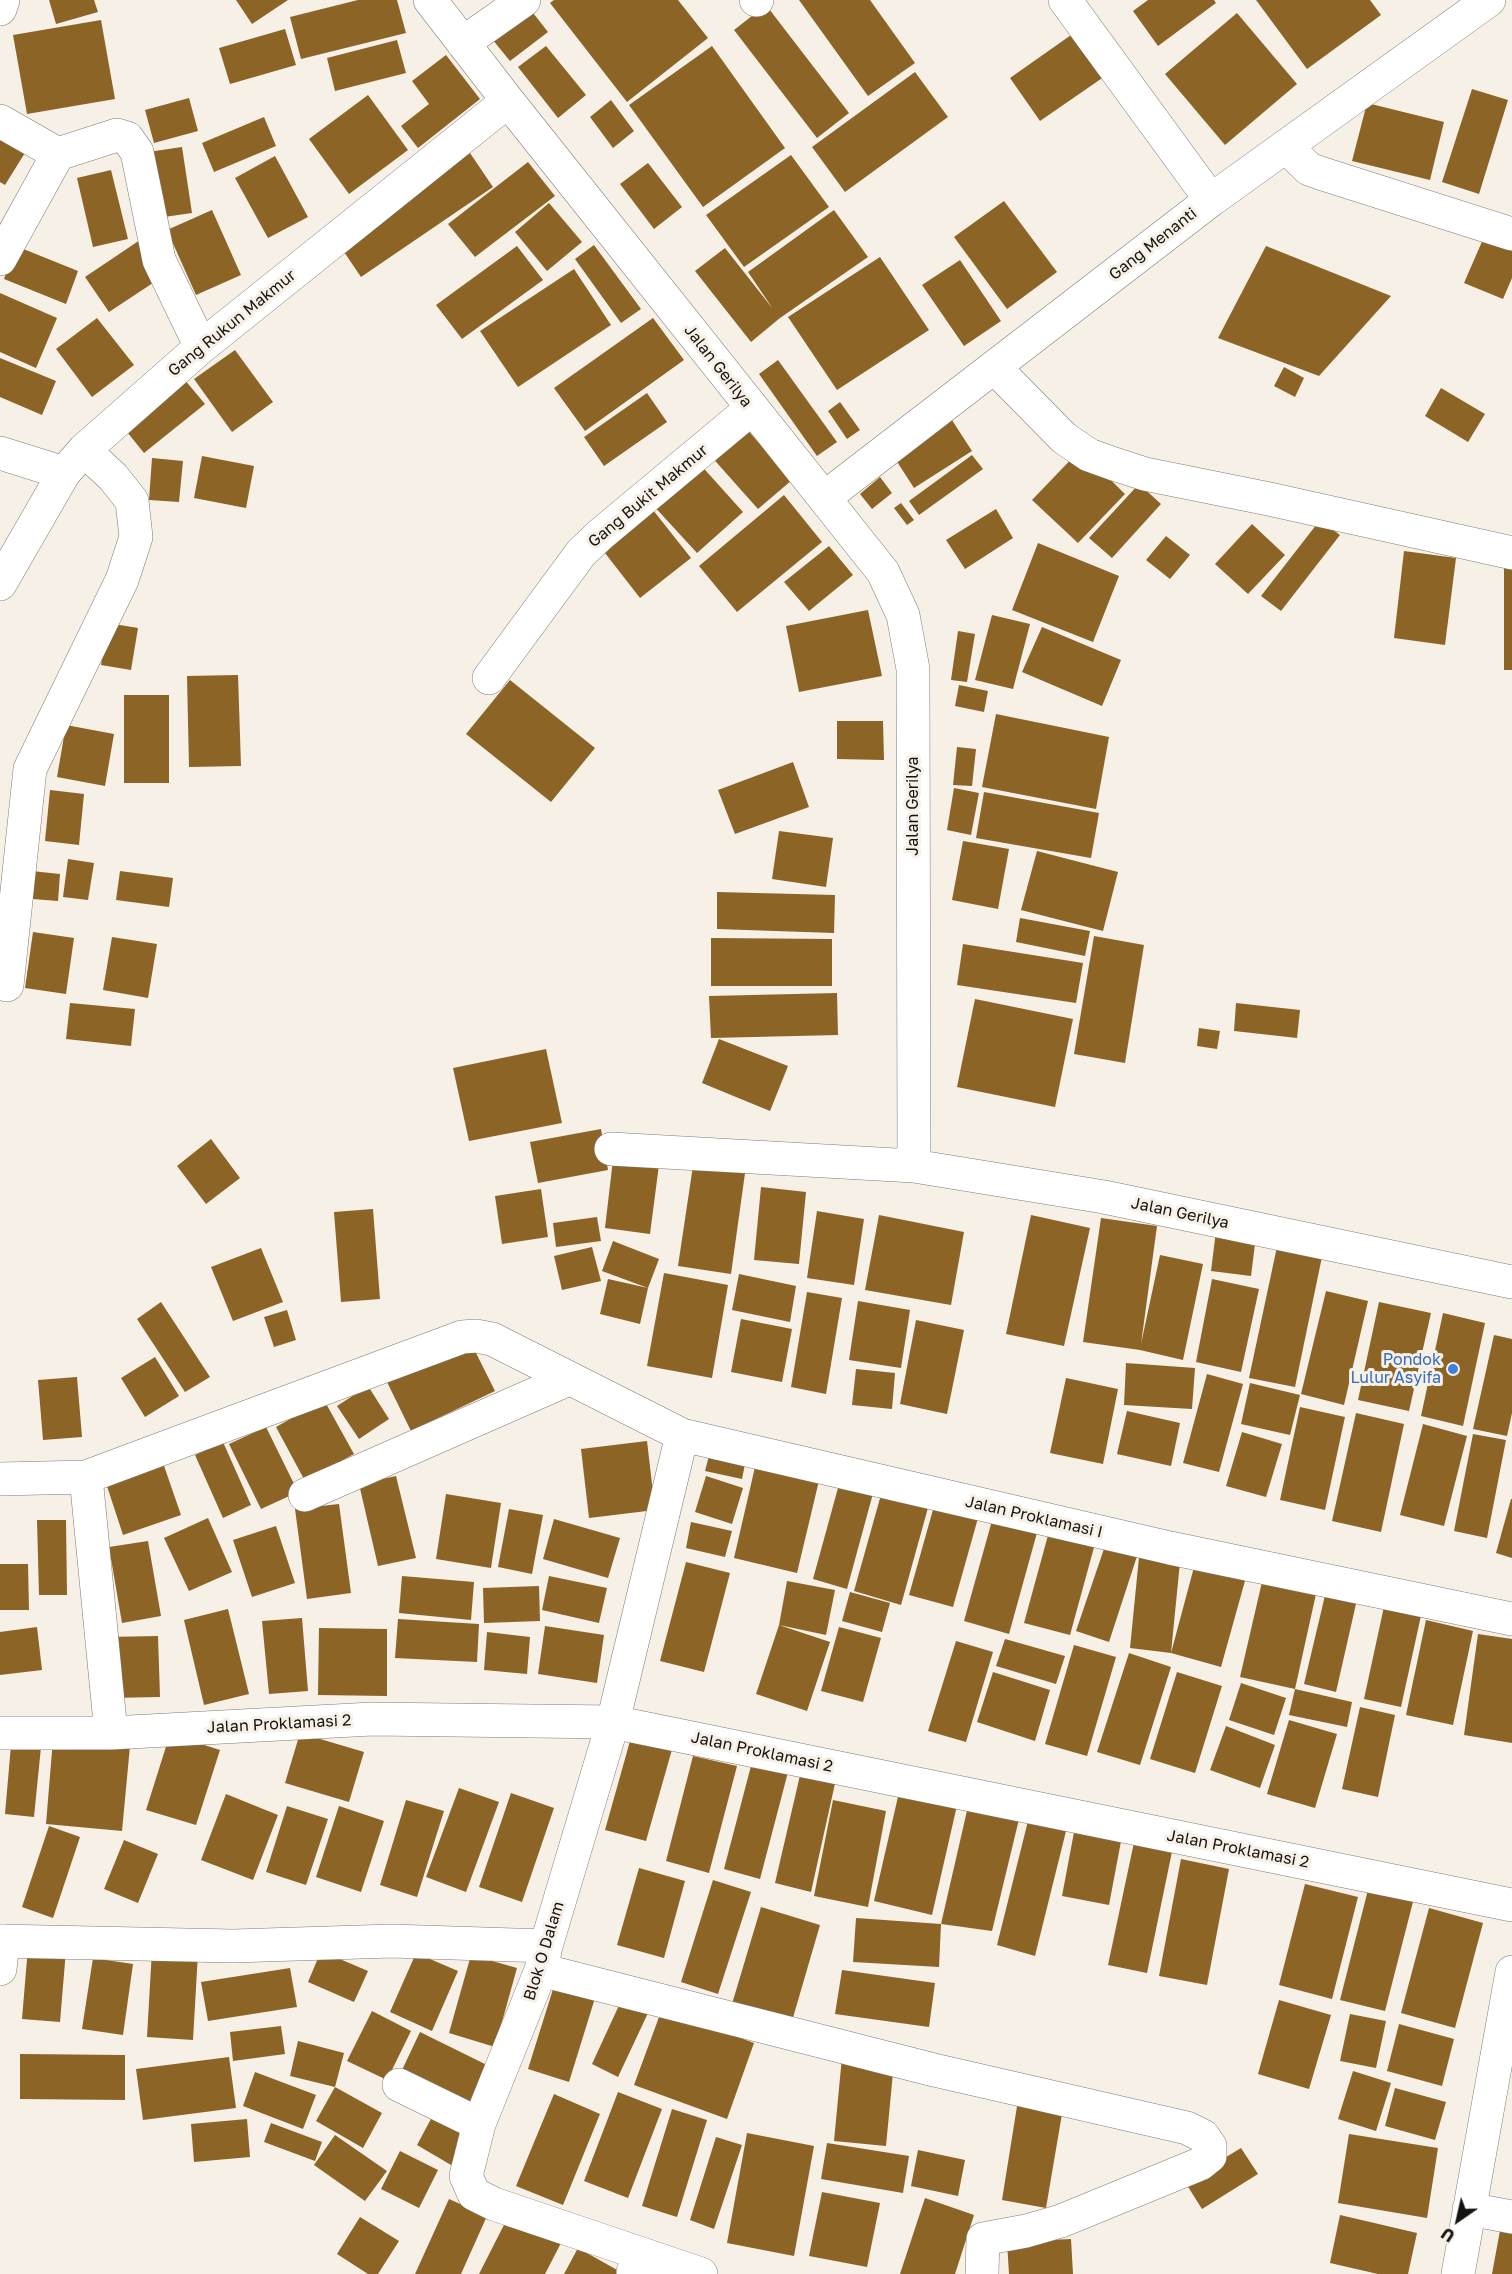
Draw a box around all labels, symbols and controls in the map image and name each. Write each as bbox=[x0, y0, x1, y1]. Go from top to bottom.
street label: Gang Menanti bbox=[1105, 204, 1201, 284]
street label: Gang Rukun Makmur bbox=[164, 266, 300, 380]
street label: Jalan Gerilya bbox=[680, 321, 756, 411]
street label: Gang Bukit Makmur bbox=[584, 440, 712, 552]
street label: Jalan Gerilya bbox=[903, 756, 923, 856]
street label: Jalan Gerilya bbox=[1129, 1193, 1231, 1233]
place label: Pondok Lulur Asyifa bbox=[1351, 1350, 1441, 1388]
marker: Pondok Lulur Asyifa bbox=[1446, 1362, 1460, 1376]
street label: Jalan Proklamasi I bbox=[964, 1492, 1104, 1542]
street label: Jalan Proklamasi 2 bbox=[206, 1711, 352, 1737]
street label: Jalan Proklamasi 2 bbox=[689, 1728, 835, 1776]
street label: Jalan Proklamasi 2 bbox=[1165, 1826, 1311, 1872]
street label: Blok O Dalam bbox=[520, 1899, 568, 2003]
north arrow bbox=[1428, 2190, 1488, 2250]
text: U bbox=[1437, 2223, 1458, 2246]

